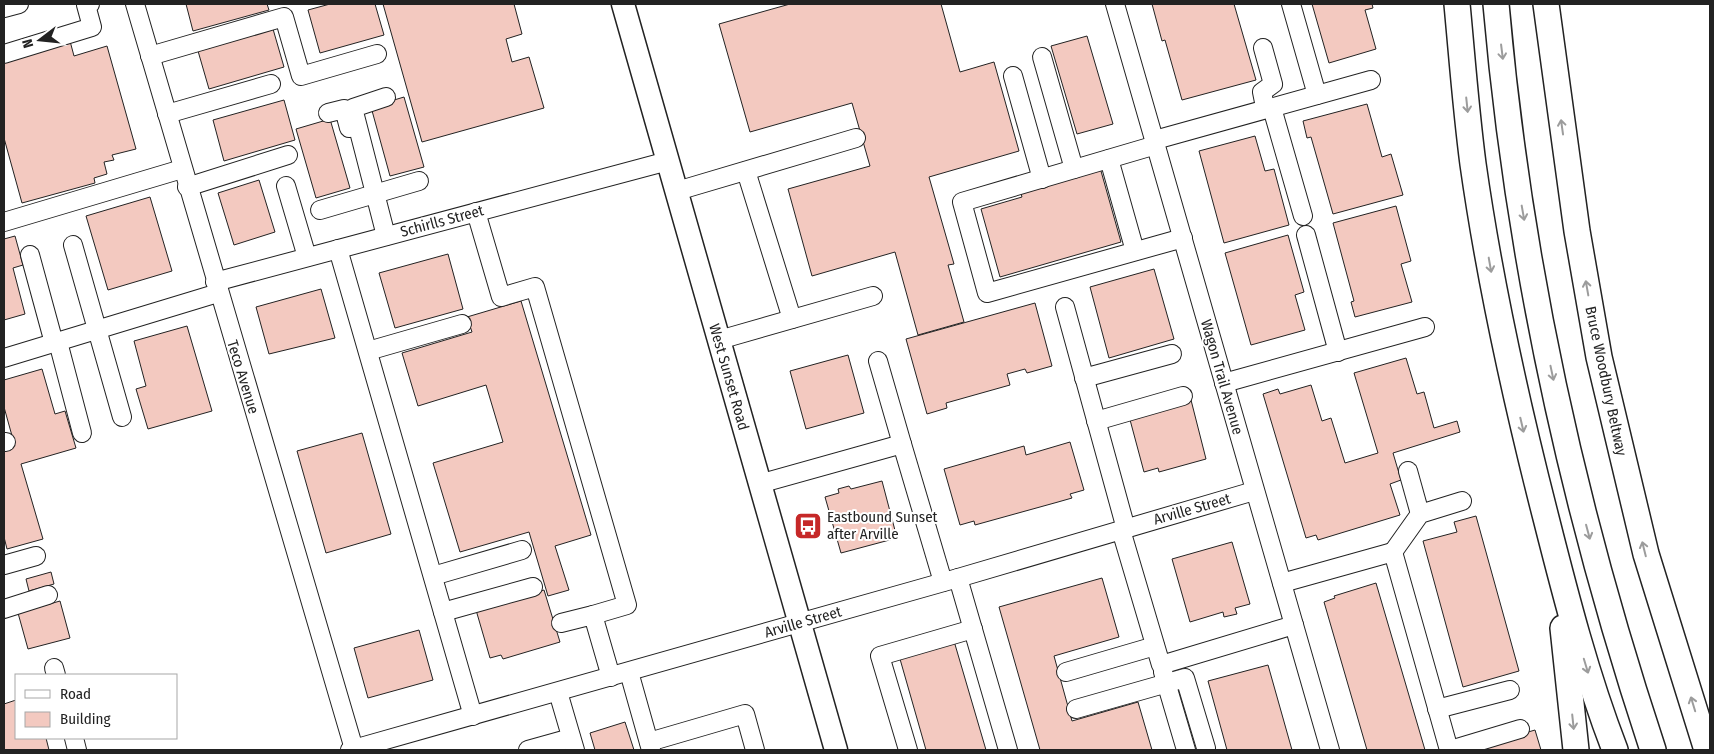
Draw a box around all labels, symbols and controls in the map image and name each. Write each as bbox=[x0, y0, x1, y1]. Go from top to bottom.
north arrow bbox=[15, 15, 65, 65]
text: N bbox=[19, 37, 37, 50]
one-way arrow bbox=[1497, 44, 1507, 60]
one-way arrow bbox=[1462, 96, 1472, 112]
one-way arrow bbox=[1557, 119, 1567, 135]
street label: Schirlls Street bbox=[398, 201, 486, 241]
one-way arrow bbox=[1518, 205, 1528, 221]
one-way arrow bbox=[1485, 257, 1495, 273]
one-way arrow bbox=[1581, 280, 1591, 296]
street label: Bruce Woodbury Beltway bbox=[1581, 305, 1631, 458]
street label: Wagon Trail Avenue bbox=[1197, 317, 1247, 437]
street label: West Sunset Road bbox=[705, 322, 753, 432]
street label: Teco Avenue bbox=[223, 338, 263, 416]
one-way arrow bbox=[1547, 365, 1557, 381]
one-way arrow bbox=[1518, 416, 1527, 432]
street label: Arville Street bbox=[1151, 489, 1233, 529]
place label: Eastbound Sunset after Arville bbox=[827, 508, 938, 543]
bus stop icon: Eastbound Sunset after Arville bbox=[793, 511, 823, 541]
one-way arrow bbox=[1584, 523, 1593, 539]
one-way arrow bbox=[1639, 541, 1649, 557]
street label: Arville Street bbox=[762, 602, 844, 642]
one-way arrow bbox=[1581, 658, 1591, 674]
legend bbox=[15, 674, 178, 739]
text: Road bbox=[60, 685, 91, 703]
one-way arrow bbox=[1687, 696, 1697, 712]
text: Building bbox=[60, 710, 111, 728]
one-way arrow bbox=[1568, 713, 1578, 729]

